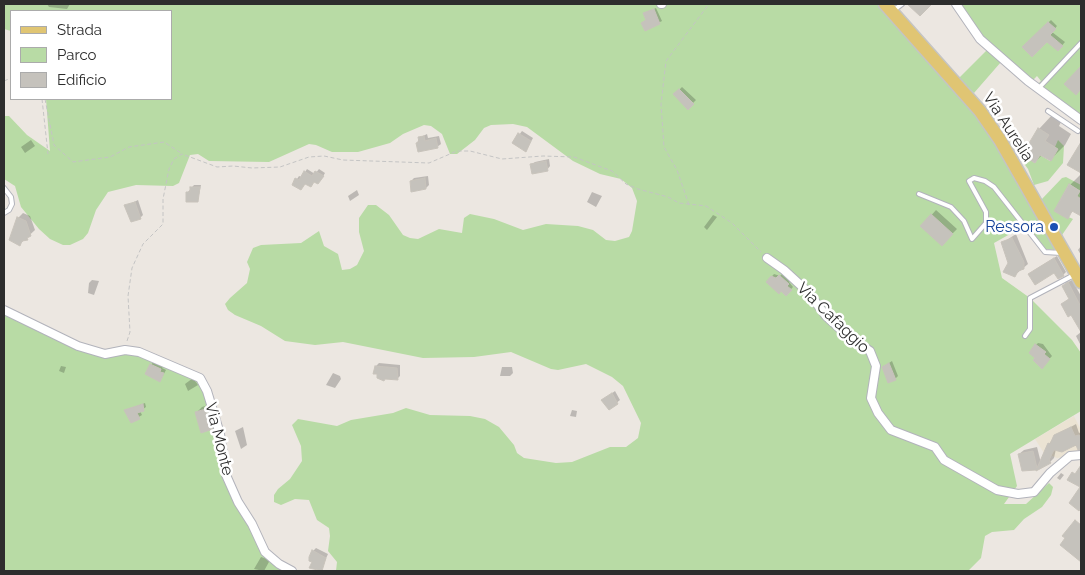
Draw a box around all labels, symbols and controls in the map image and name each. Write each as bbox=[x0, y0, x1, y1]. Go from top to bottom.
legend bbox=[10, 10, 172, 100]
text: Strada bbox=[57, 21, 102, 39]
text: Parco bbox=[57, 46, 97, 64]
text: Edificio bbox=[57, 71, 107, 89]
street label: Via Aurelia bbox=[979, 89, 1037, 165]
place label: Ressora bbox=[985, 217, 1044, 237]
marker: Ressora bbox=[1048, 221, 1060, 233]
street label: Via Cafaggio bbox=[793, 279, 873, 357]
street label: Via Monte bbox=[201, 401, 237, 477]

